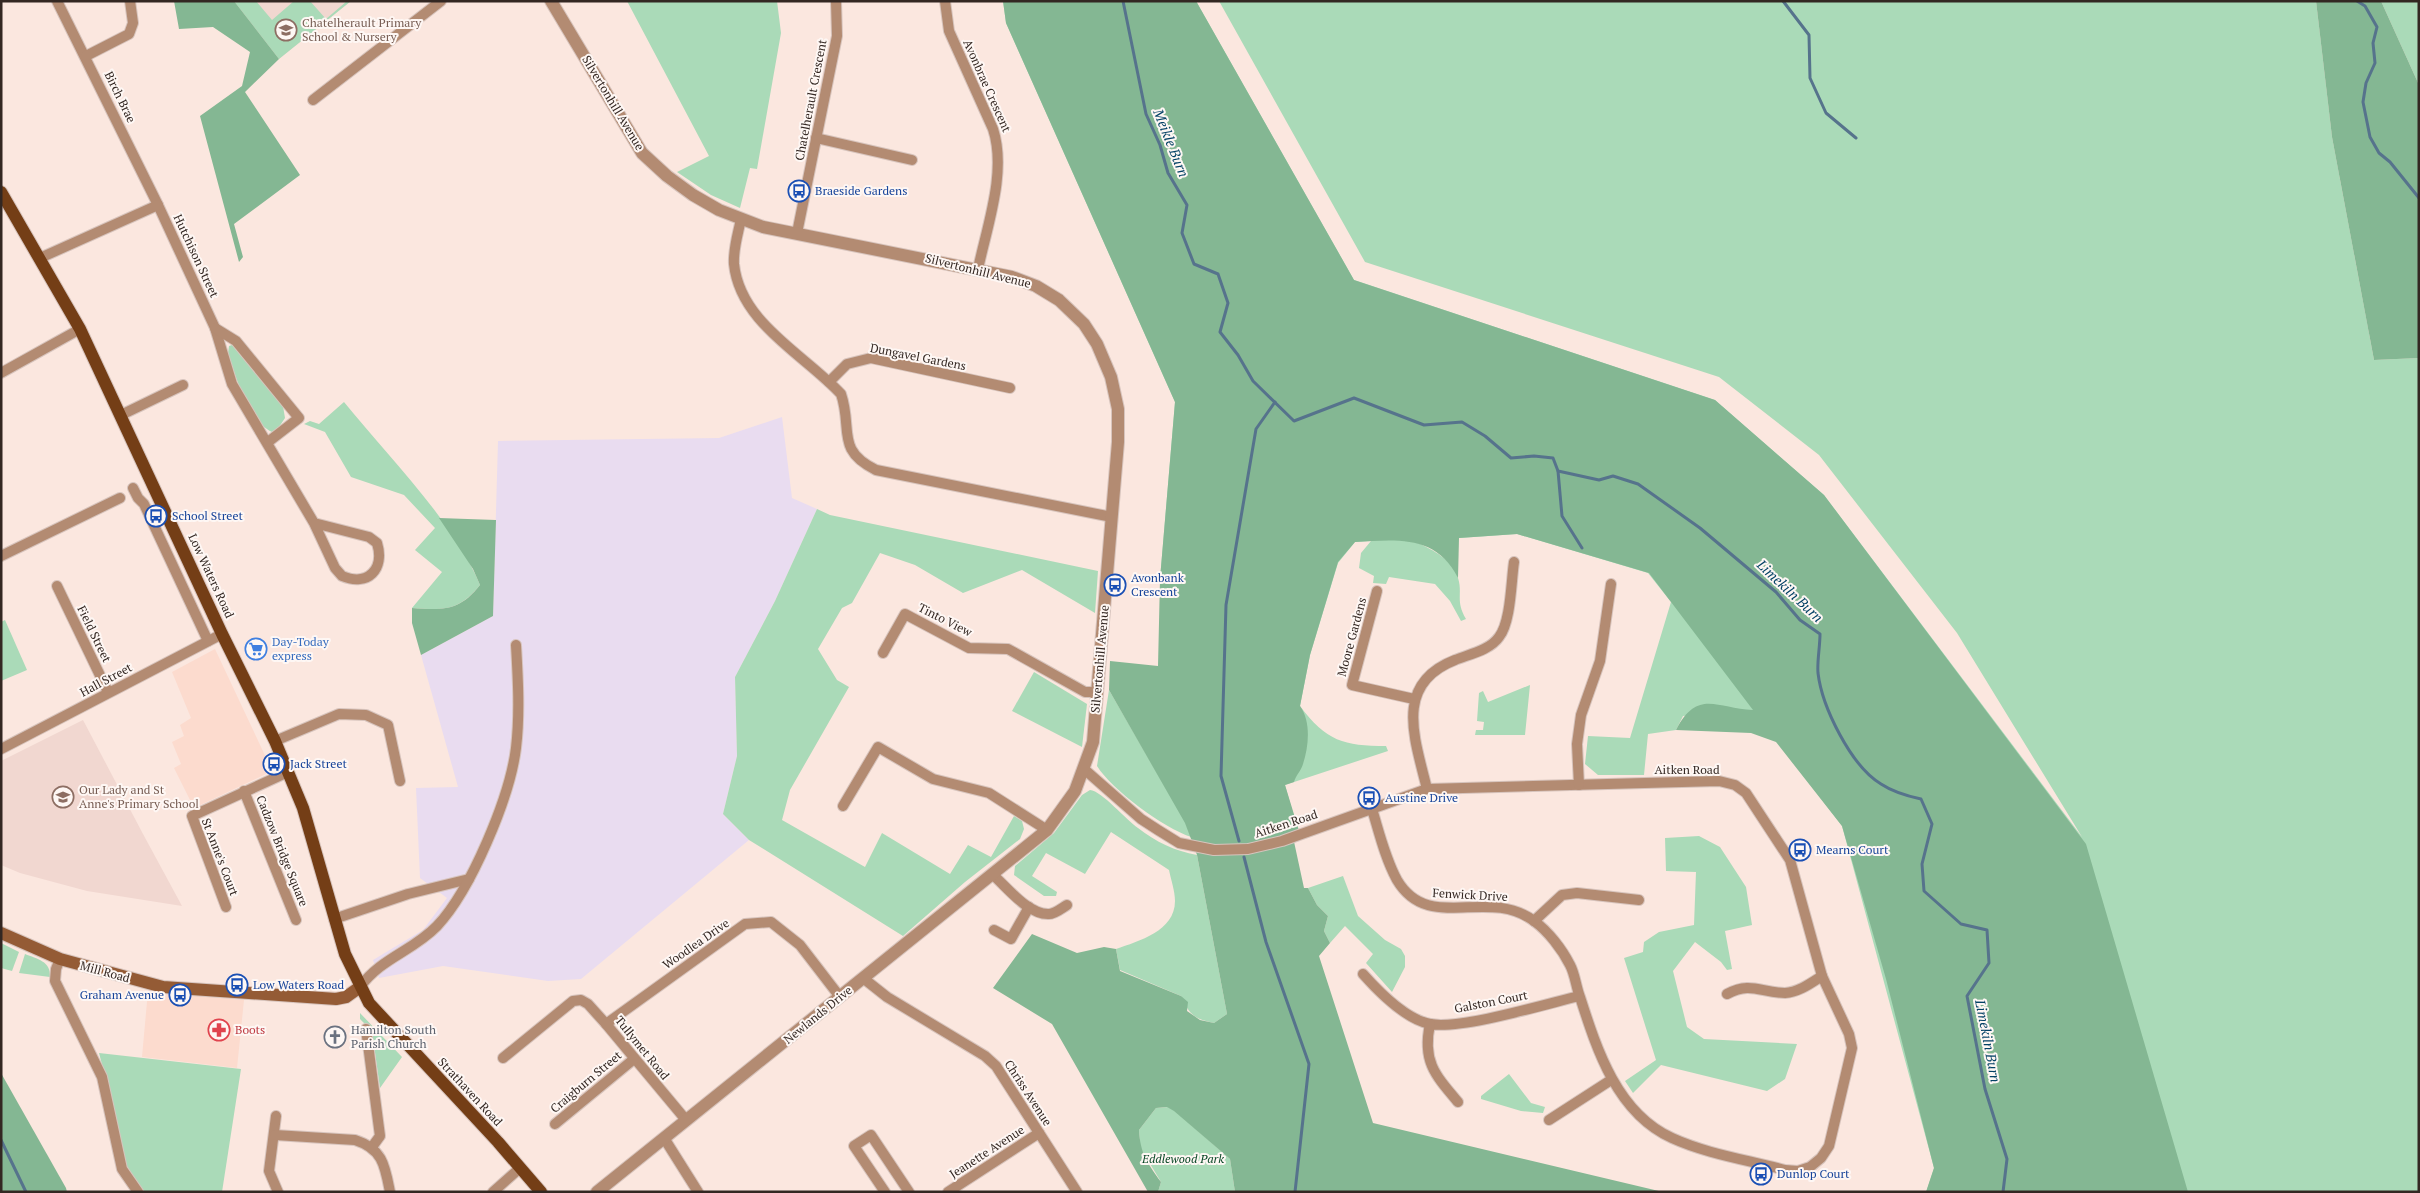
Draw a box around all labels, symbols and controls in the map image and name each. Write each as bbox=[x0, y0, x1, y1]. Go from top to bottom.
place label: Chatelherault Primary School & Nursery bbox=[302, 15, 422, 44]
school or university icon: Chatelherault Primary School & Nursery bbox=[274, 18, 298, 42]
street label: Avonbrae Crescent bbox=[960, 37, 1015, 135]
street label: Chatelherault Crescent bbox=[791, 38, 830, 162]
street label: Silvertonhill Avenue bbox=[579, 52, 648, 153]
street label: Birch Brae bbox=[102, 69, 139, 125]
water label: Meikle Burn bbox=[1149, 105, 1194, 180]
bus stop icon: Braeside Gardens bbox=[787, 179, 811, 203]
place label: Braeside Gardens bbox=[815, 183, 907, 198]
street label: Hutchison Street bbox=[171, 212, 223, 300]
street label: Silvertonhill Avenue bbox=[924, 250, 1032, 291]
street label: Dungavel Gardens bbox=[869, 340, 967, 373]
bus stop icon: School Street bbox=[144, 504, 168, 528]
place label: School Street bbox=[172, 508, 243, 523]
street label: Low Waters Road bbox=[185, 531, 238, 621]
water label: Limekiln Burn bbox=[1752, 554, 1827, 626]
place label: Avonbank Crescent bbox=[1131, 570, 1185, 599]
bus stop icon: Avonbank Crescent bbox=[1103, 573, 1127, 597]
street label: Moore Gardens bbox=[1334, 596, 1369, 678]
street label: Tinto View bbox=[916, 600, 975, 640]
street label: Field Street bbox=[74, 603, 115, 665]
street label: Silvertonhill Avenue bbox=[1087, 604, 1112, 714]
place label: Day-Today express bbox=[272, 634, 330, 663]
supermarket icon: Day-Today express bbox=[244, 637, 268, 661]
street label: Hall Street bbox=[77, 659, 135, 700]
bus stop icon: Jack Street bbox=[262, 752, 286, 776]
place label: Jack Street bbox=[290, 756, 347, 771]
street label: Aitken Road bbox=[1654, 762, 1720, 777]
place label: Our Lady and St Anne's Primary School bbox=[79, 782, 199, 811]
school or university icon: Our Lady and St Anne's Primary School bbox=[51, 785, 75, 809]
bus stop icon: Austine Drive bbox=[1357, 786, 1381, 810]
place label: Austine Drive bbox=[1385, 790, 1458, 805]
street label: Cadzow Bridge Square bbox=[253, 793, 312, 909]
street label: Aitken Road bbox=[1253, 806, 1319, 841]
street label: St Anne's Court bbox=[199, 816, 242, 898]
bus stop icon: Mearns Court bbox=[1788, 838, 1812, 862]
place label: Mearns Court bbox=[1816, 842, 1889, 857]
street label: Fenwick Drive bbox=[1432, 885, 1508, 904]
street label: Woodlea Drive bbox=[660, 915, 732, 972]
street label: Mill Road bbox=[79, 958, 132, 985]
bus stop icon: Low Waters Road bbox=[225, 973, 249, 997]
place label: Low Waters Road bbox=[253, 977, 345, 992]
street label: Newlands Drive bbox=[780, 982, 855, 1047]
bus stop icon: Graham Avenue bbox=[168, 983, 192, 1007]
place label: Graham Avenue bbox=[80, 987, 164, 1002]
street label: Galston Court bbox=[1453, 987, 1529, 1016]
water label: Limekiln Burn bbox=[1971, 997, 2006, 1084]
street label: Tullymet Road bbox=[612, 1013, 673, 1083]
pharmacy icon: Boots bbox=[207, 1018, 231, 1042]
place label: Boots bbox=[235, 1022, 265, 1037]
place label: Hamilton South Parish Church bbox=[351, 1022, 436, 1051]
church icon: Hamilton South Parish Church bbox=[323, 1025, 347, 1049]
street label: Craigburn Street bbox=[547, 1047, 625, 1116]
street label: Strathaven Road bbox=[435, 1054, 506, 1129]
street label: Chriss Avenue bbox=[1002, 1057, 1055, 1128]
street label: Jeanette Avenue bbox=[946, 1122, 1027, 1181]
park label: Eddlewood Park bbox=[1141, 1151, 1224, 1166]
bus stop icon: Dunlop Court bbox=[1749, 1162, 1773, 1186]
place label: Dunlop Court bbox=[1777, 1166, 1850, 1181]

